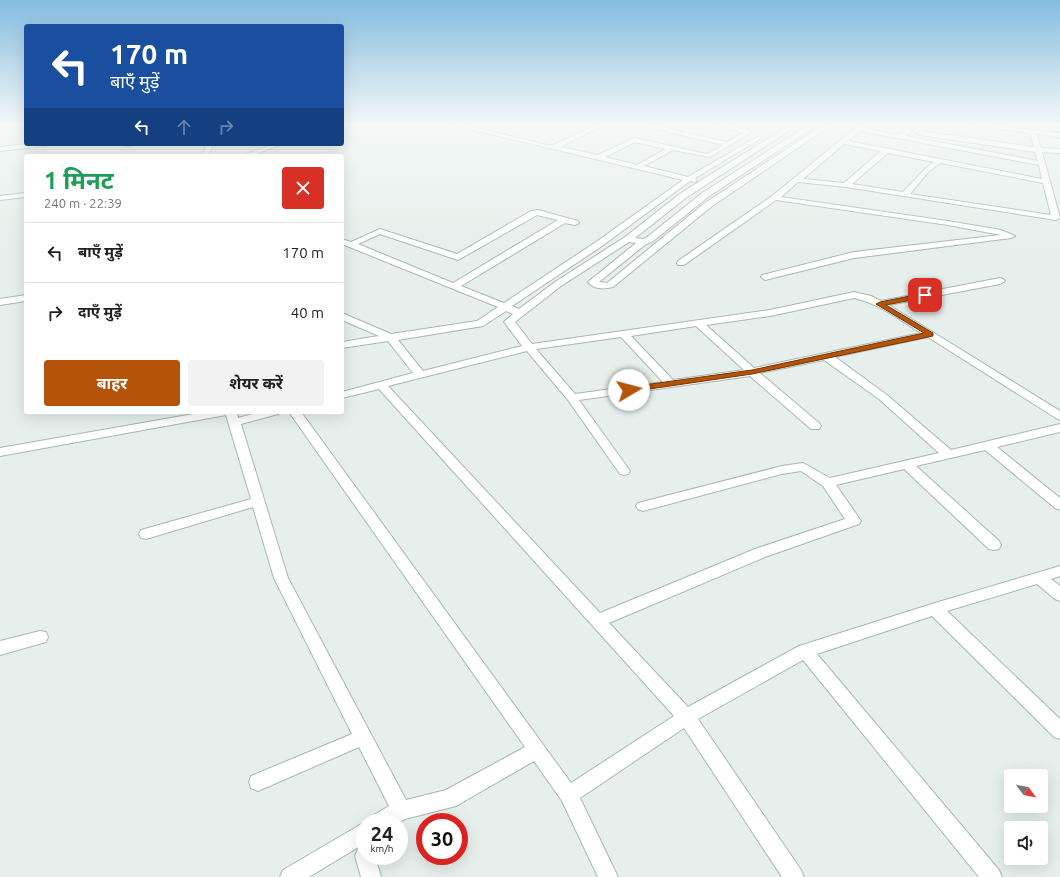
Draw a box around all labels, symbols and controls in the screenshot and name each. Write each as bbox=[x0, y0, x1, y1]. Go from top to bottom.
text: 170 m bbox=[110, 38, 188, 69]
icon: left bbox=[44, 40, 96, 92]
text: बाएँ मुड़ें bbox=[110, 71, 159, 91]
icon: left bbox=[131, 116, 153, 138]
icon: ahead bbox=[173, 116, 195, 138]
icon: right bbox=[215, 116, 237, 138]
text: 1 मिनट bbox=[44, 167, 114, 194]
button: close bbox=[282, 167, 324, 209]
text: 240 m · 22:39 bbox=[44, 196, 122, 210]
icon: left bbox=[44, 242, 66, 264]
text: बाएँ मुड़ें bbox=[78, 243, 123, 260]
text: 170 m bbox=[282, 244, 324, 261]
pin bbox=[908, 278, 942, 312]
icon: arrive bbox=[914, 284, 936, 306]
icon: right bbox=[44, 302, 66, 324]
text: दाएँ मुड़ें bbox=[78, 303, 122, 320]
text: 40 m bbox=[291, 304, 324, 321]
button: बाहर bbox=[44, 360, 180, 406]
button: शेयर करें bbox=[188, 360, 324, 406]
position arrow bbox=[608, 369, 650, 411]
north arrow bbox=[1004, 769, 1048, 813]
map controls bbox=[1004, 769, 1048, 865]
speed limit sign: 30 bbox=[416, 813, 468, 865]
button: sound bbox=[1004, 821, 1048, 865]
text: 24 bbox=[371, 822, 393, 845]
text: km/h bbox=[370, 843, 394, 854]

